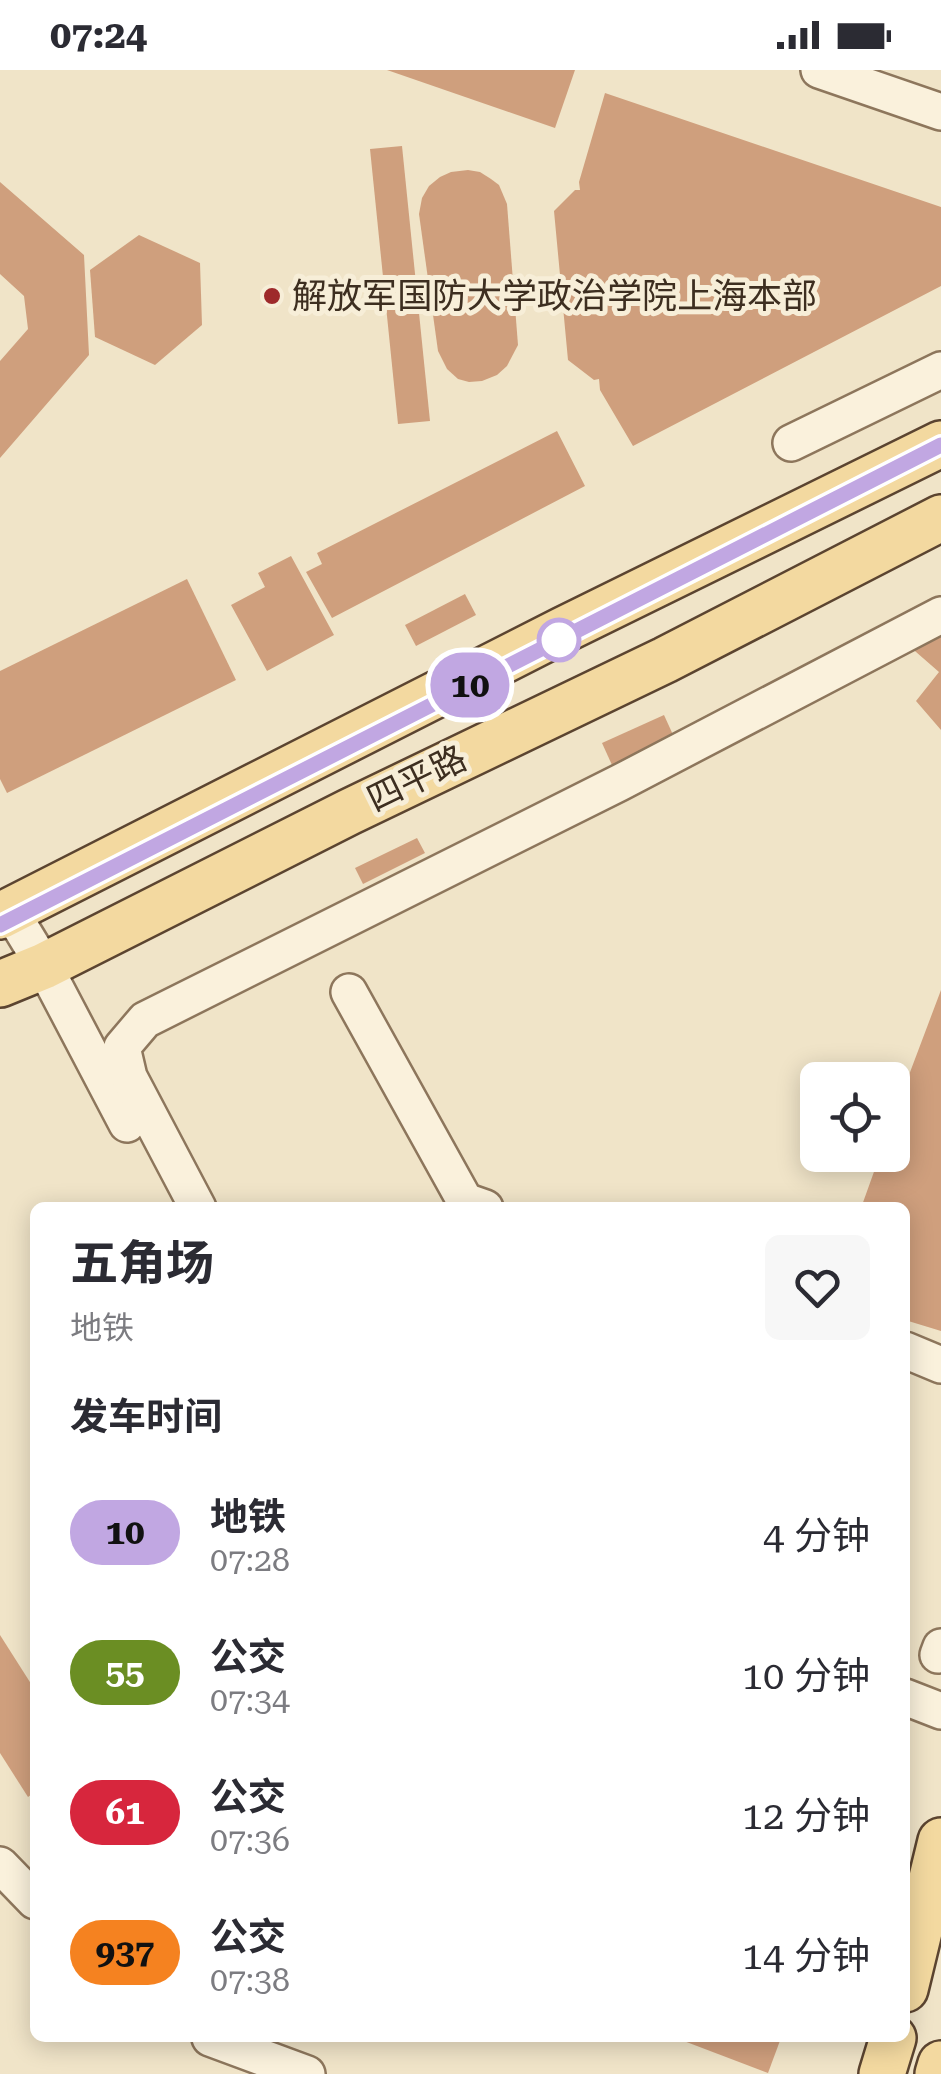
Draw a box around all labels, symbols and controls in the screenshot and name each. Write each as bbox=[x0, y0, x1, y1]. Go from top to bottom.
text: 07:24 bbox=[50, 13, 147, 57]
place label: 解放军国防大学政治学院上海本部 bbox=[292, 276, 817, 317]
marker: 解放军国防大学政治学院上海本部 bbox=[261, 285, 283, 307]
unlabelled marker bbox=[538, 619, 580, 661]
line badge: 10 bbox=[425, 652, 515, 718]
text: 10 bbox=[450, 665, 490, 706]
street label: 四平路 bbox=[361, 738, 473, 820]
map controls bbox=[800, 1062, 910, 1172]
button: locate bbox=[800, 1062, 910, 1172]
button: heart bbox=[765, 1235, 870, 1340]
text: 五角场 bbox=[70, 1236, 214, 1292]
text: 地铁 bbox=[70, 1309, 134, 1347]
text: 发车时间 bbox=[70, 1395, 222, 1439]
text: 地铁 bbox=[210, 1495, 286, 1539]
text: 10 bbox=[105, 1512, 145, 1553]
text: 4 分钟 bbox=[763, 1514, 870, 1558]
text: 07:28 bbox=[210, 1541, 290, 1579]
text: 公交 bbox=[210, 1635, 286, 1679]
text: 55 bbox=[105, 1652, 145, 1693]
text: 10 分钟 bbox=[742, 1654, 870, 1698]
text: 07:34 bbox=[210, 1681, 290, 1719]
text: 公交 bbox=[210, 1775, 286, 1819]
text: 61 bbox=[105, 1792, 145, 1833]
text: 12 分钟 bbox=[742, 1794, 870, 1838]
text: 07:36 bbox=[210, 1821, 290, 1859]
text: 公交 bbox=[210, 1915, 286, 1959]
text: 937 bbox=[96, 1932, 154, 1973]
text: 14 分钟 bbox=[742, 1934, 870, 1978]
text: 07:38 bbox=[210, 1961, 290, 1999]

